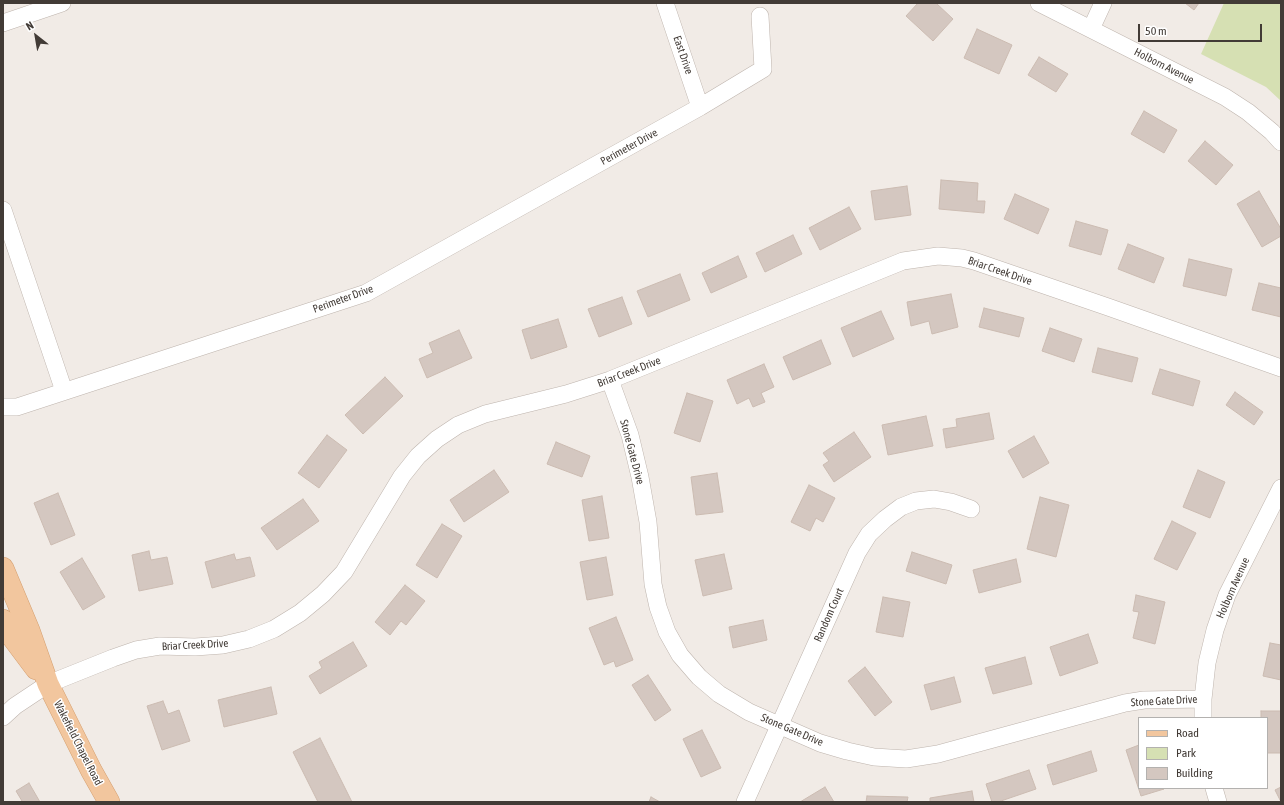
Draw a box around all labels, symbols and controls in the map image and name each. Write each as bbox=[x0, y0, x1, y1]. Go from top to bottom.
north arrow bbox=[16, 16, 56, 56]
scale bar bbox=[1140, 16, 1264, 42]
text: N bbox=[24, 19, 36, 33]
text: 50 m bbox=[1145, 24, 1167, 38]
street label: East Drive bbox=[670, 34, 696, 76]
street label: Holborn Avenue bbox=[1132, 45, 1196, 87]
street label: Perimeter Drive bbox=[598, 126, 660, 168]
street label: Briar Creek Drive bbox=[966, 254, 1034, 288]
street label: Perimeter Drive bbox=[311, 282, 375, 316]
street label: Briar Creek Drive bbox=[596, 354, 662, 390]
street label: Stone Gate Drive bbox=[617, 418, 647, 486]
street label: Holborn Avenue bbox=[1214, 555, 1252, 621]
street label: Random Court bbox=[811, 586, 847, 644]
street label: Briar Creek Drive bbox=[161, 637, 229, 653]
street label: Stone Gate Drive bbox=[1130, 693, 1198, 709]
street label: Wakefield Chapel Road bbox=[51, 698, 105, 788]
street label: Stone Gate Drive bbox=[759, 711, 825, 749]
legend bbox=[1138, 717, 1268, 789]
text: Road bbox=[1176, 726, 1199, 740]
text: Park bbox=[1176, 746, 1196, 760]
text: Building bbox=[1176, 766, 1213, 780]

